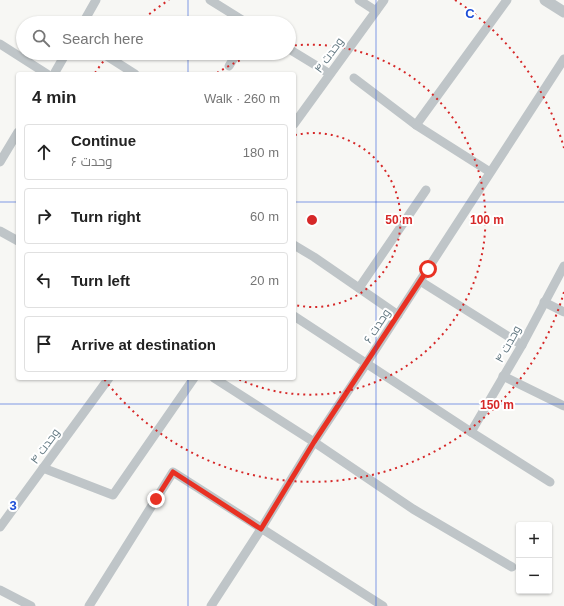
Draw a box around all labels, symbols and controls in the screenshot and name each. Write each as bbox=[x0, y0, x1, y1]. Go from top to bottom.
text: C bbox=[465, 6, 475, 21]
search box bbox=[16, 16, 296, 60]
icon: search bbox=[30, 27, 52, 49]
text: Search here bbox=[62, 30, 144, 47]
street label: وحدت ۴ bbox=[311, 35, 347, 75]
text: 4 min bbox=[32, 88, 76, 107]
text: Walk · 260 m bbox=[204, 91, 280, 106]
text: Continue bbox=[71, 132, 136, 149]
icon: ahead bbox=[33, 141, 55, 163]
text: 180 m bbox=[243, 145, 279, 160]
text: وحدت ۶ bbox=[71, 154, 112, 169]
icon: right bbox=[33, 205, 55, 227]
text: Turn right bbox=[71, 208, 141, 225]
text: 60 m bbox=[250, 209, 279, 224]
centre of rings bbox=[305, 213, 319, 227]
text: 50 m bbox=[385, 213, 413, 227]
text: 100 m bbox=[470, 213, 504, 227]
route start bbox=[419, 260, 437, 278]
icon: left bbox=[33, 269, 55, 291]
text: Turn left bbox=[71, 272, 130, 289]
text: 20 m bbox=[250, 273, 279, 288]
street label: وحدت ۶ bbox=[361, 306, 393, 346]
street label: وحدت ۴ bbox=[492, 323, 524, 365]
icon: arrive bbox=[33, 333, 55, 355]
text: Arrive at destination bbox=[71, 336, 216, 353]
text: 150 m bbox=[480, 398, 514, 412]
street label: وحدت ۴ bbox=[27, 426, 63, 466]
route end bbox=[147, 490, 165, 508]
text: 3 bbox=[9, 498, 17, 513]
map controls bbox=[516, 522, 552, 594]
button: + bbox=[516, 522, 552, 558]
button: − bbox=[516, 558, 552, 594]

